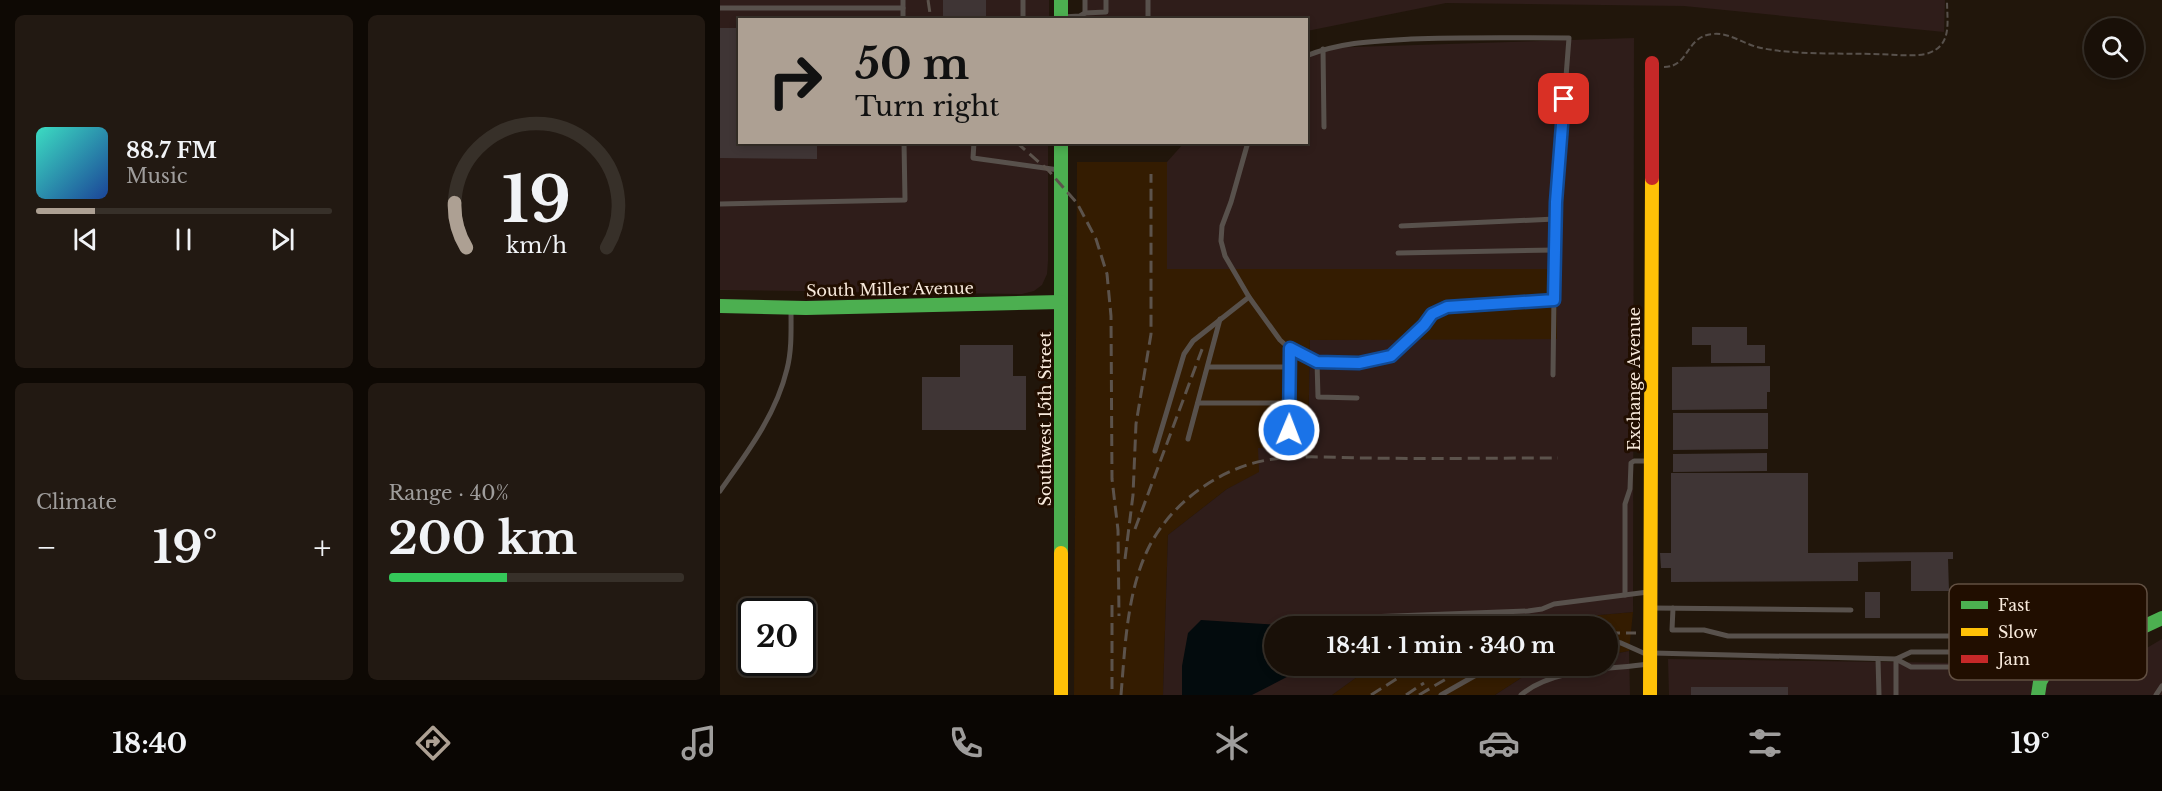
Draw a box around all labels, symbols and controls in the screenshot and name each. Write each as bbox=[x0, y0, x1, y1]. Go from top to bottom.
map controls bbox=[2084, 18, 2144, 78]
button: search bbox=[2084, 18, 2144, 78]
text: 50 m bbox=[855, 38, 969, 90]
icon: right bbox=[756, 42, 834, 120]
pin bbox=[1538, 73, 1589, 124]
icon: arrive bbox=[1547, 82, 1580, 115]
text: Turn right bbox=[855, 90, 999, 123]
text: 88.7 FM bbox=[126, 137, 217, 164]
text: 19 bbox=[502, 162, 571, 240]
text: Music bbox=[126, 164, 187, 188]
icon: previous bbox=[69, 223, 102, 256]
icon: pause bbox=[167, 223, 200, 256]
icon: next bbox=[266, 223, 299, 256]
text: km/h bbox=[506, 233, 567, 260]
street label: South Miller Avenue bbox=[806, 278, 974, 300]
street label: Exchange Avenue bbox=[1624, 307, 1644, 451]
street label: Southwest 15th Street bbox=[1035, 332, 1055, 506]
position arrow bbox=[1257, 398, 1321, 462]
text: Range · 40% bbox=[389, 481, 509, 505]
text: Climate bbox=[36, 490, 117, 514]
text: 200 km bbox=[389, 510, 577, 566]
text: 19° bbox=[153, 519, 218, 575]
text: − bbox=[36, 527, 57, 568]
text: + bbox=[313, 527, 331, 568]
legend bbox=[1949, 584, 2147, 680]
text: Fast bbox=[1998, 595, 2030, 615]
speed limit sign: 20 bbox=[738, 598, 816, 676]
text: Slow bbox=[1998, 622, 2038, 642]
text: 18:41 · 1 min · 340 m bbox=[1327, 632, 1555, 659]
text: Jam bbox=[1996, 649, 2030, 669]
icon: directions bbox=[412, 722, 454, 764]
icon: music bbox=[678, 722, 720, 764]
icon: phone bbox=[945, 722, 987, 764]
icon: climate bbox=[1211, 722, 1253, 764]
icon: car bbox=[1478, 722, 1520, 764]
icon: filters bbox=[1744, 722, 1786, 764]
text: 18:40 bbox=[112, 727, 187, 760]
text: 19° bbox=[2011, 727, 2050, 760]

